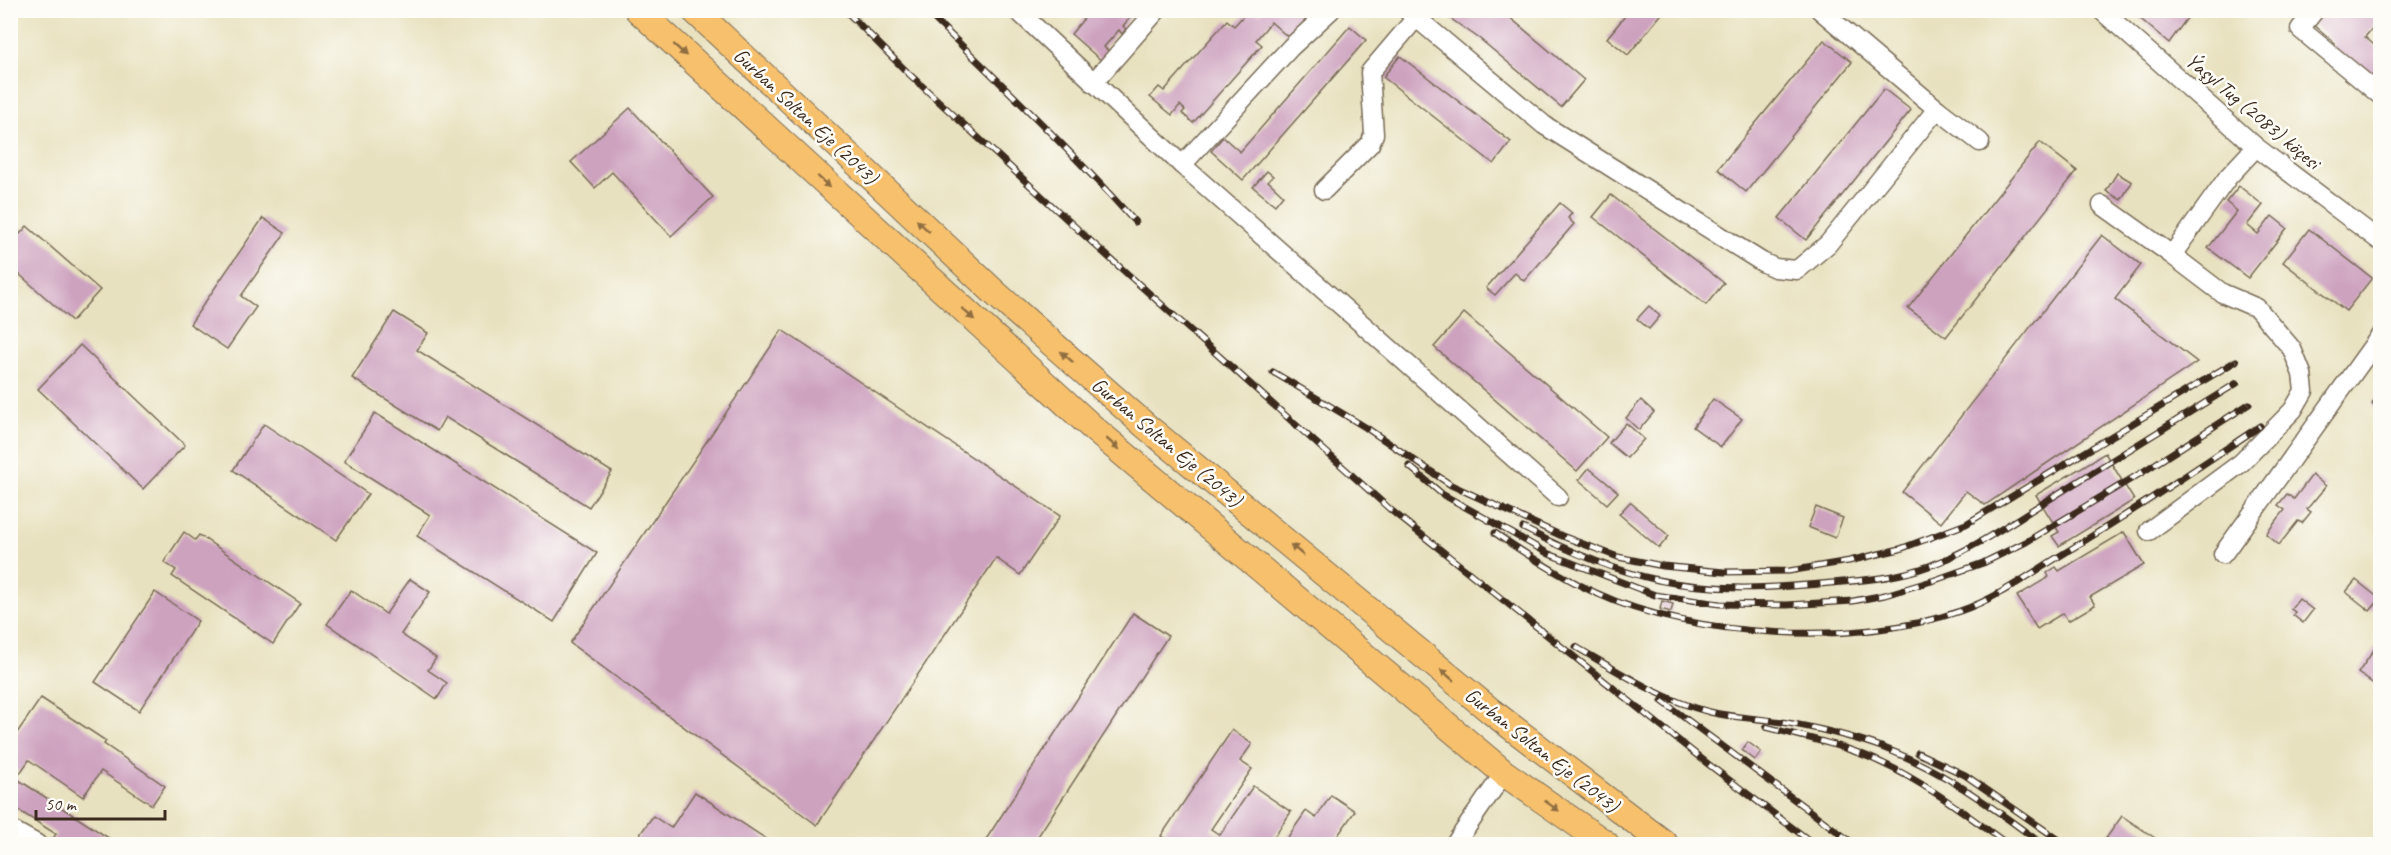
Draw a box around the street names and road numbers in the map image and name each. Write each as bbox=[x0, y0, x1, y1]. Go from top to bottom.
street label: Gurban Soltan Eje (2043) bbox=[728, 42, 885, 190]
street label: Ýaşyl Tug (2083) köçesi bbox=[2180, 47, 2328, 177]
street label: Gurban Soltan Eje (2043) bbox=[1086, 371, 1248, 513]
street label: Gurban Soltan Eje (2043) bbox=[1460, 682, 1625, 819]

